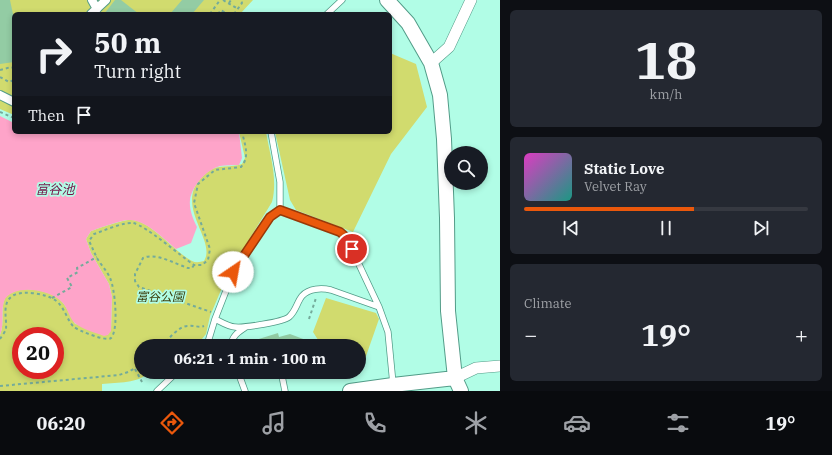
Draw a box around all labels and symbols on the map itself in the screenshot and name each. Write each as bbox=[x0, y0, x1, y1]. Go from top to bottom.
water label: 富谷池 bbox=[35, 181, 76, 198]
pin bbox=[335, 232, 369, 266]
position arrow bbox=[212, 251, 254, 293]
park label: 富谷公園 bbox=[136, 289, 186, 304]
speed limit sign: 20 bbox=[12, 327, 64, 379]

